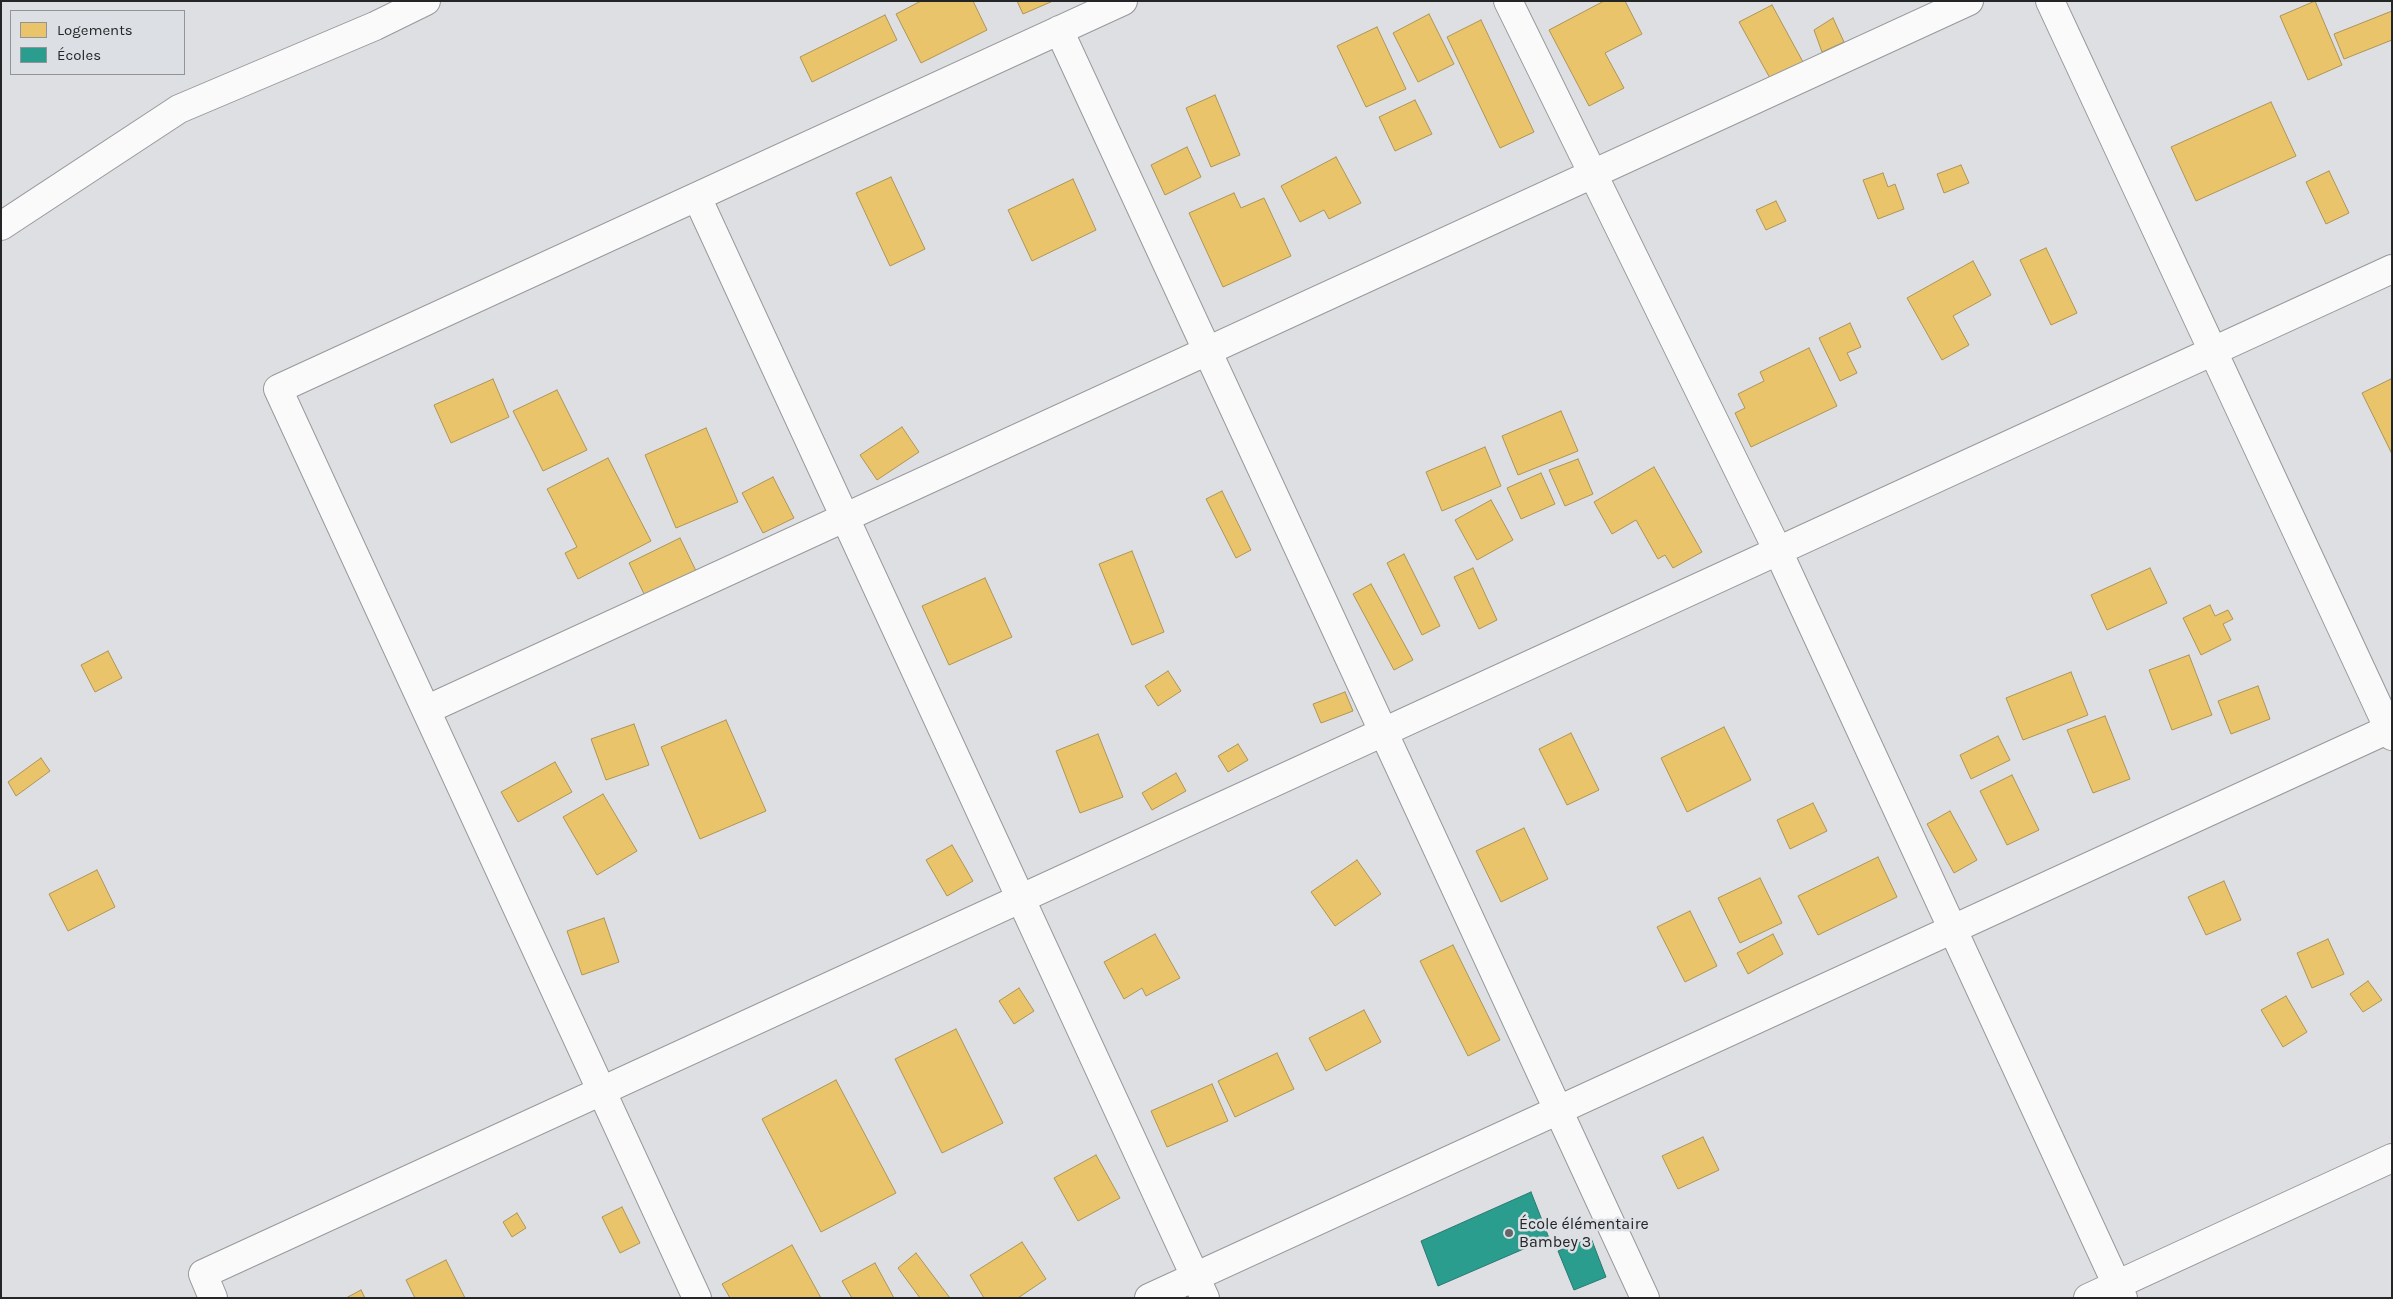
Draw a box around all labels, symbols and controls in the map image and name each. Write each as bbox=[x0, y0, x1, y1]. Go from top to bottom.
legend bbox=[10, 10, 185, 75]
text: Logements bbox=[57, 21, 133, 39]
text: Écoles bbox=[57, 46, 101, 64]
place label: École élémentaire Bambey 3 bbox=[1519, 1214, 1649, 1252]
marker: École élémentaire Bambey 3 bbox=[1503, 1227, 1515, 1239]

